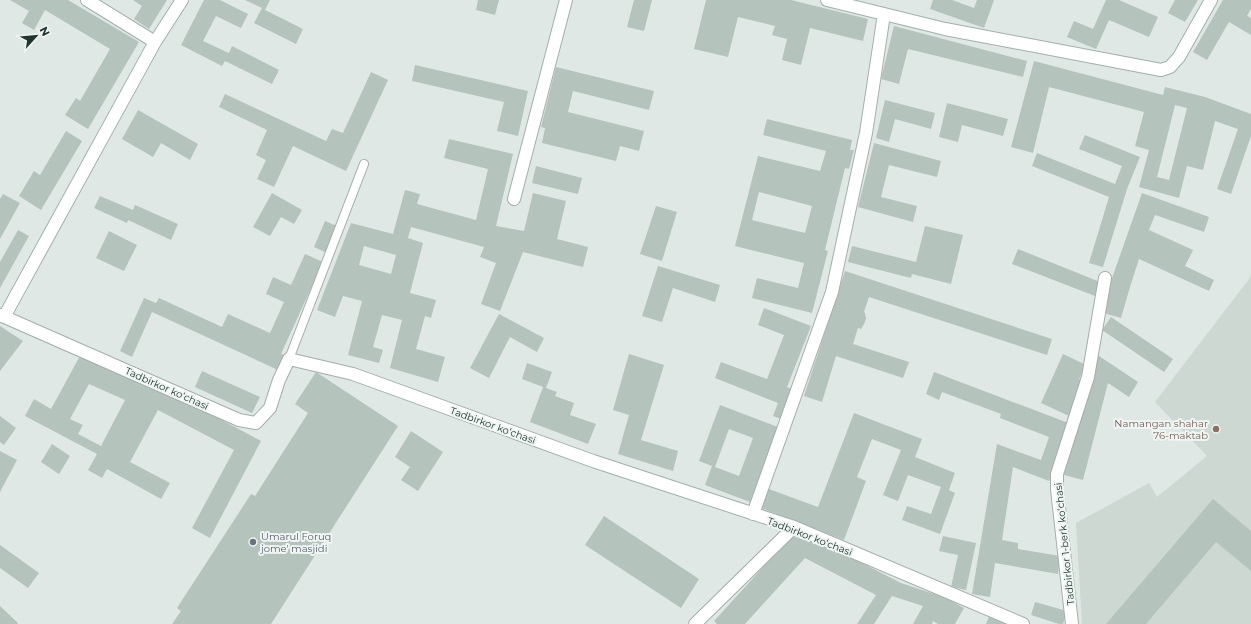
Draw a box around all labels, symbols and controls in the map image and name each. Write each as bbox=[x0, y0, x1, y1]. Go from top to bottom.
north arrow bbox=[16, 16, 56, 56]
text: N bbox=[37, 24, 53, 39]
street label: Tadbirkor koʻchasi bbox=[123, 364, 211, 413]
street label: Tadbirkor koʻchasi bbox=[448, 404, 537, 447]
place label: Namangan shahar 76-maktab bbox=[1114, 417, 1208, 442]
marker: Namangan shahar 76-maktab bbox=[1211, 424, 1221, 434]
street label: Tadbirkor 1-berk koʻchasi bbox=[1052, 482, 1077, 606]
street label: Tadbirkor koʻchasi bbox=[765, 514, 854, 559]
place label: Umarul Foruq jome' masjidi bbox=[260, 530, 331, 555]
marker: Umarul Foruq jome' masjidi bbox=[248, 537, 258, 547]

